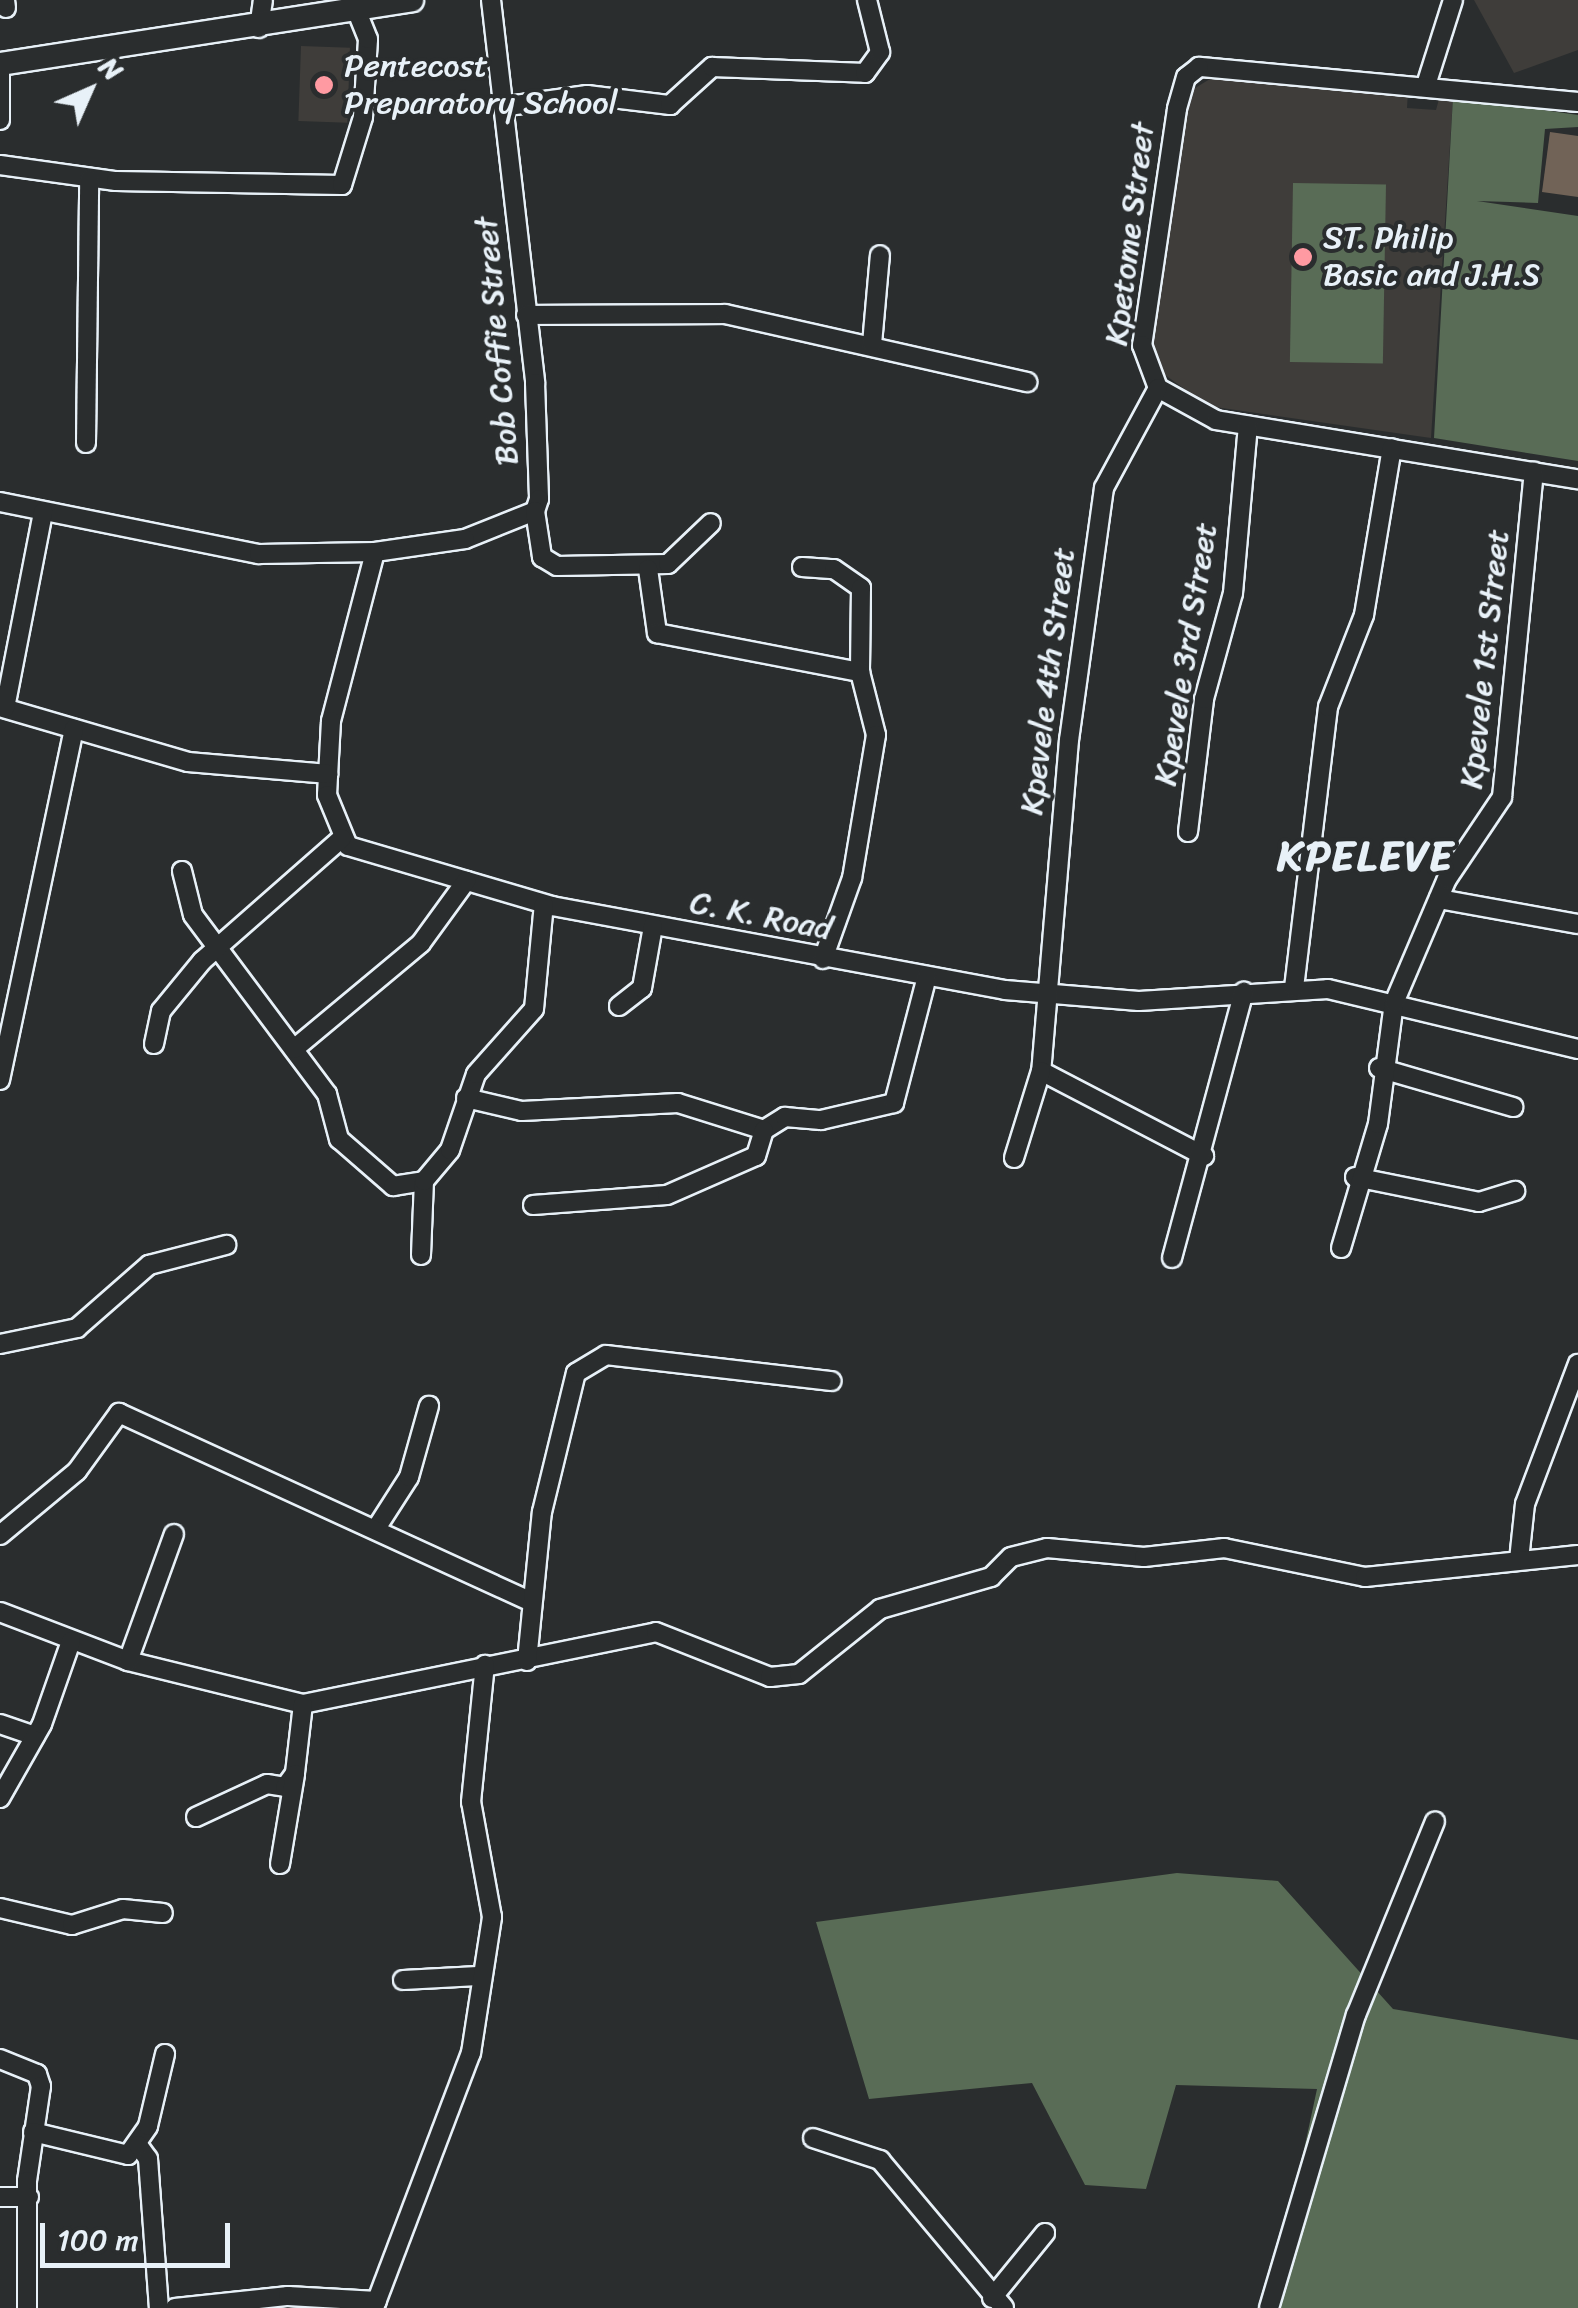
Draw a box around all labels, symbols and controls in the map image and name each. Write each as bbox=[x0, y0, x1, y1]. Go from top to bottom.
north arrow bbox=[40, 40, 140, 140]
text: N bbox=[87, 44, 136, 93]
place label: Pentecost Preparatory School bbox=[344, 48, 618, 123]
marker: Pentecost Preparatory School bbox=[313, 74, 335, 96]
street label: Kpetome Street bbox=[1097, 120, 1163, 348]
street label: Bob Coffie Street bbox=[467, 213, 527, 469]
place label: ST. Philip Basic and J.H.S bbox=[1323, 220, 1540, 295]
marker: ST. Philip Basic and J.H.S bbox=[1292, 246, 1314, 268]
street label: Kpevele 3rd Street bbox=[1146, 520, 1226, 788]
street label: Kpevele 1st Street bbox=[1452, 527, 1518, 791]
street label: Kpevele 4th Street bbox=[1013, 545, 1083, 817]
district label: KPELEVE bbox=[1275, 831, 1457, 881]
street label: C. K. Road bbox=[687, 883, 835, 949]
scale bar bbox=[45, 2203, 235, 2265]
text: 100 m bbox=[57, 2213, 139, 2267]

